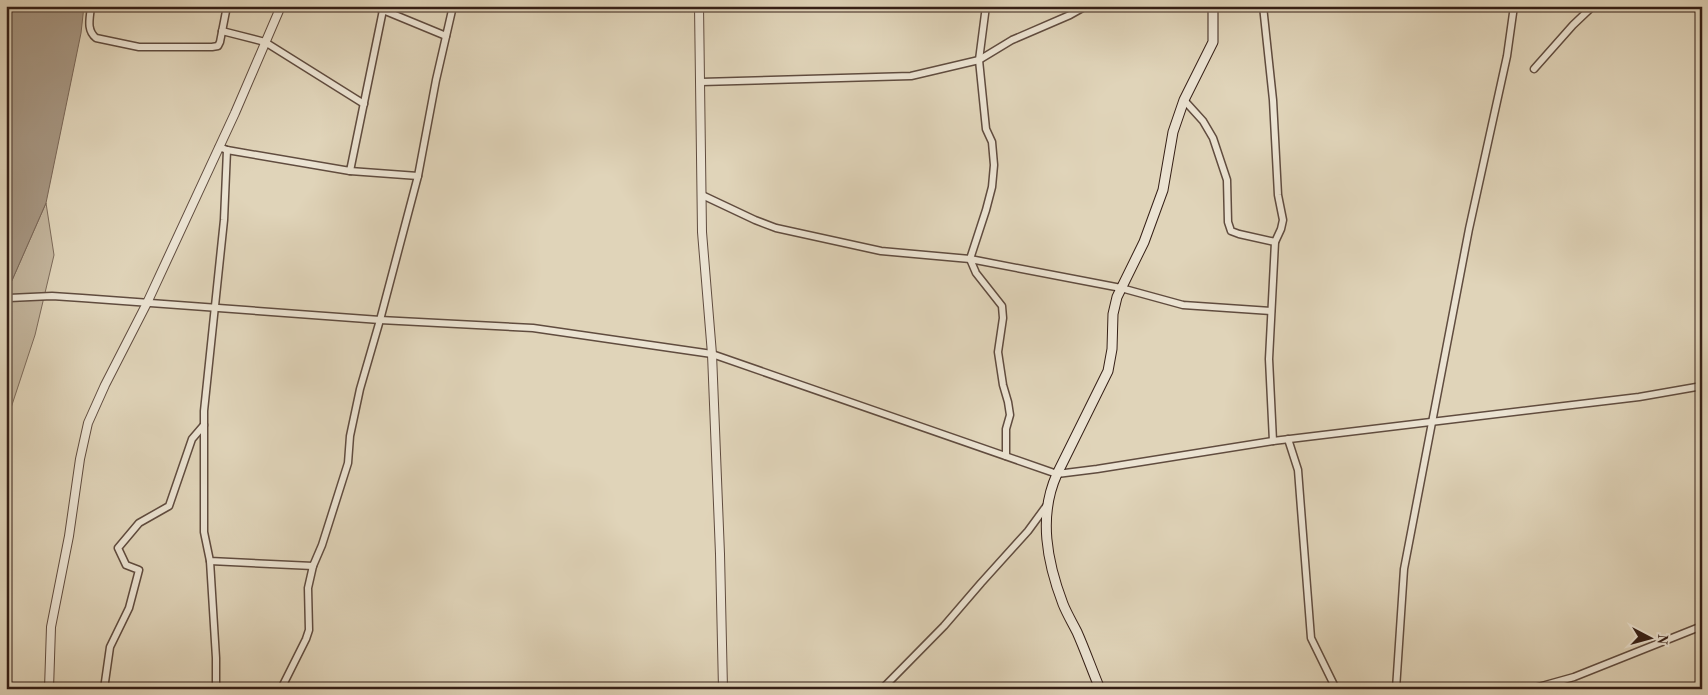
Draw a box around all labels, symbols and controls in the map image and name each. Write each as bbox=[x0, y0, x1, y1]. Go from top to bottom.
north arrow bbox=[1626, 612, 1676, 662]
text: N bbox=[1654, 633, 1669, 646]

